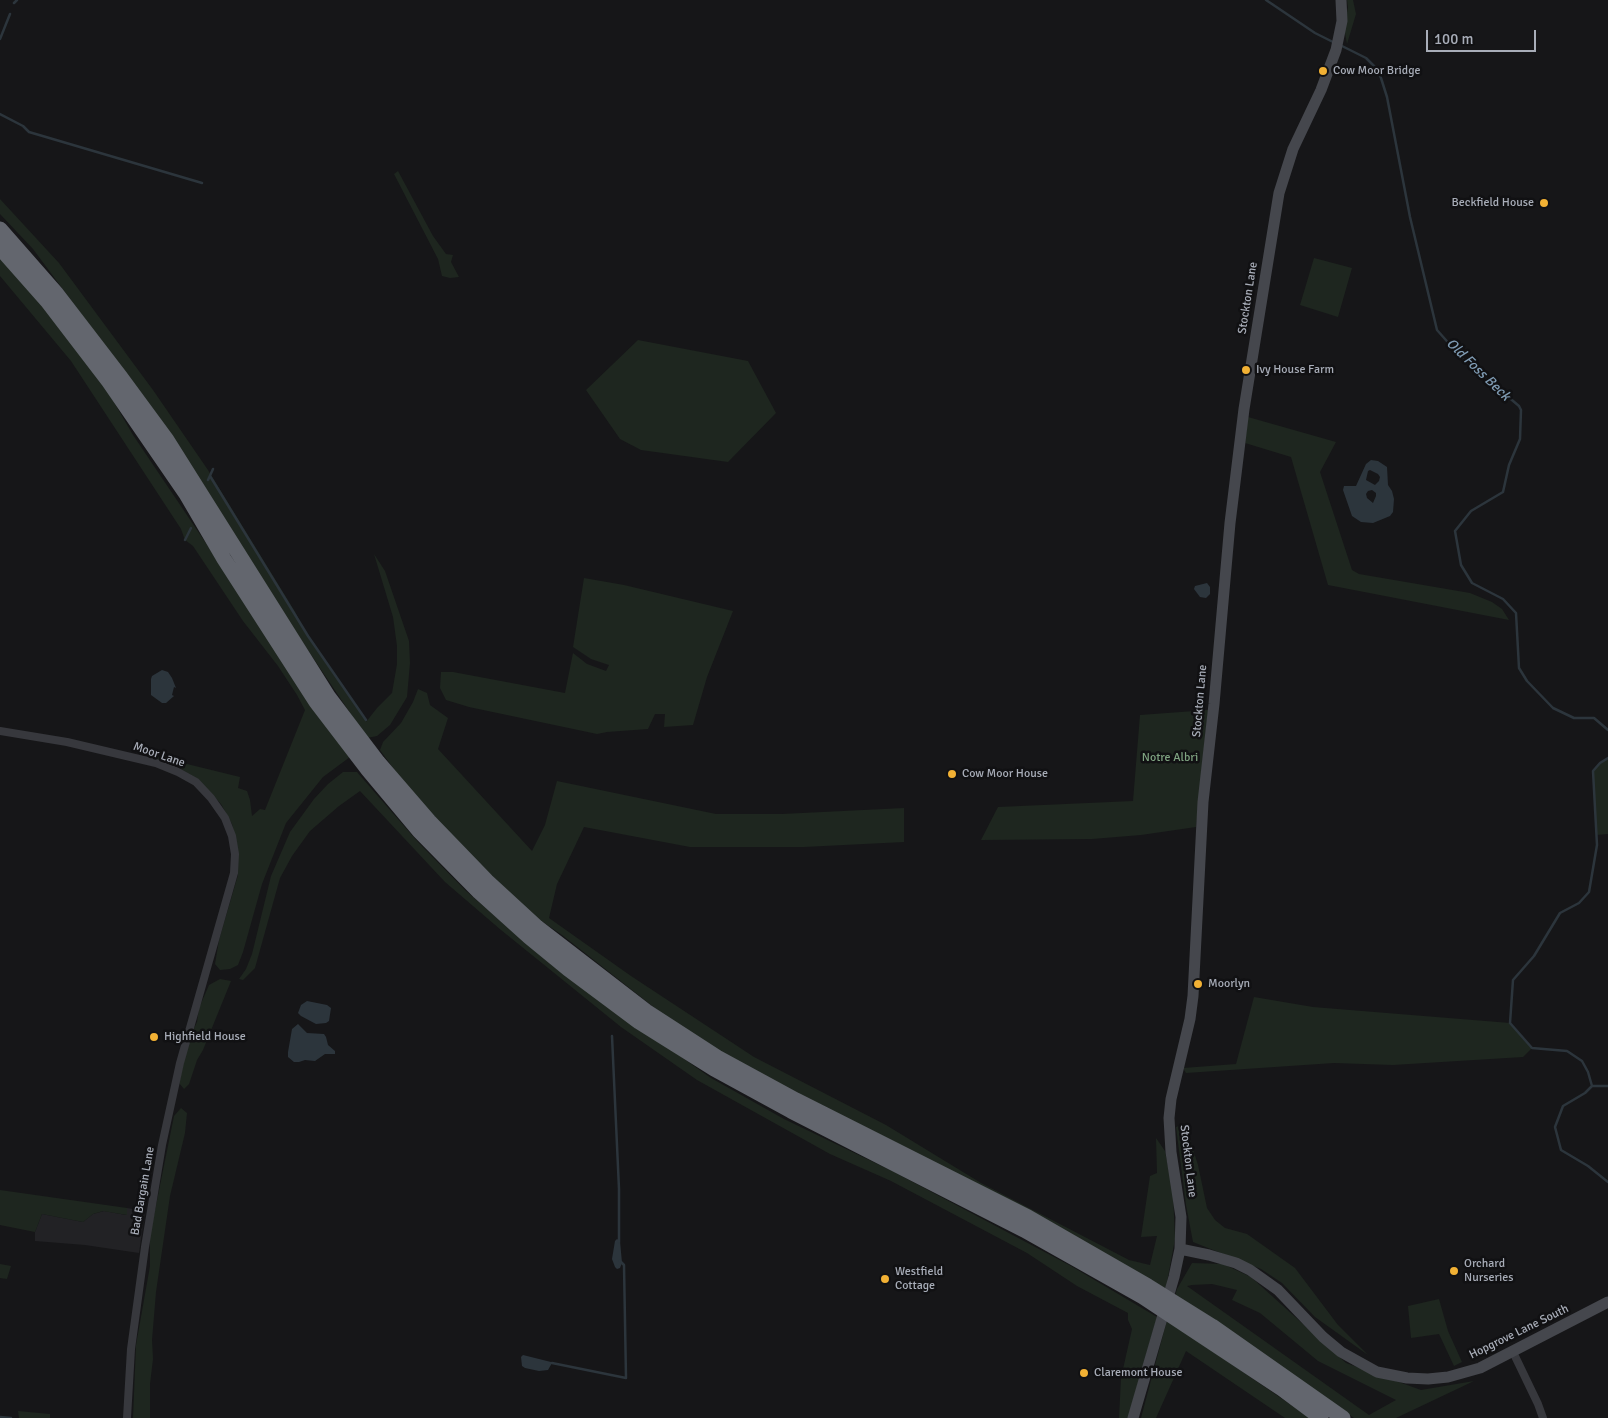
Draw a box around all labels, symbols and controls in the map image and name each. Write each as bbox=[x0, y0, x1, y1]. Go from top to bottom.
scale bar bbox=[1428, 20, 1538, 52]
text: 100 m bbox=[1434, 30, 1474, 48]
place label: Cow Moor Bridge bbox=[1333, 64, 1420, 78]
marker: Cow Moor Bridge bbox=[1317, 65, 1329, 77]
place label: Beckfield House bbox=[1451, 196, 1534, 210]
marker: Beckfield House bbox=[1538, 197, 1550, 209]
street label: Stockton Lane bbox=[1235, 261, 1261, 335]
water label: Old Foss Beck bbox=[1443, 335, 1513, 405]
place label: Ivy House Farm bbox=[1256, 363, 1334, 377]
marker: Ivy House Farm bbox=[1240, 364, 1252, 376]
street label: Stockton Lane bbox=[1190, 664, 1210, 738]
street label: Moor Lane bbox=[131, 739, 187, 771]
park label: Notre Albri bbox=[1142, 751, 1198, 765]
place label: Cow Moor House bbox=[962, 767, 1048, 781]
marker: Cow Moor House bbox=[946, 768, 958, 780]
place label: Moorlyn bbox=[1208, 977, 1250, 991]
marker: Moorlyn bbox=[1192, 978, 1204, 990]
place label: Highfield House bbox=[164, 1030, 246, 1044]
marker: Highfield House bbox=[148, 1031, 160, 1043]
street label: Stockton Lane bbox=[1176, 1124, 1200, 1198]
street label: Bad Bargain Lane bbox=[128, 1146, 158, 1236]
place label: Orchard Nurseries bbox=[1464, 1257, 1514, 1285]
place label: Westfield Cottage bbox=[895, 1265, 943, 1293]
marker: Orchard Nurseries bbox=[1448, 1265, 1460, 1277]
marker: Westfield Cottage bbox=[879, 1273, 891, 1285]
street label: Hopgrove Lane South bbox=[1467, 1302, 1571, 1362]
place label: Claremont House bbox=[1094, 1366, 1182, 1380]
marker: Claremont House bbox=[1078, 1367, 1090, 1379]

